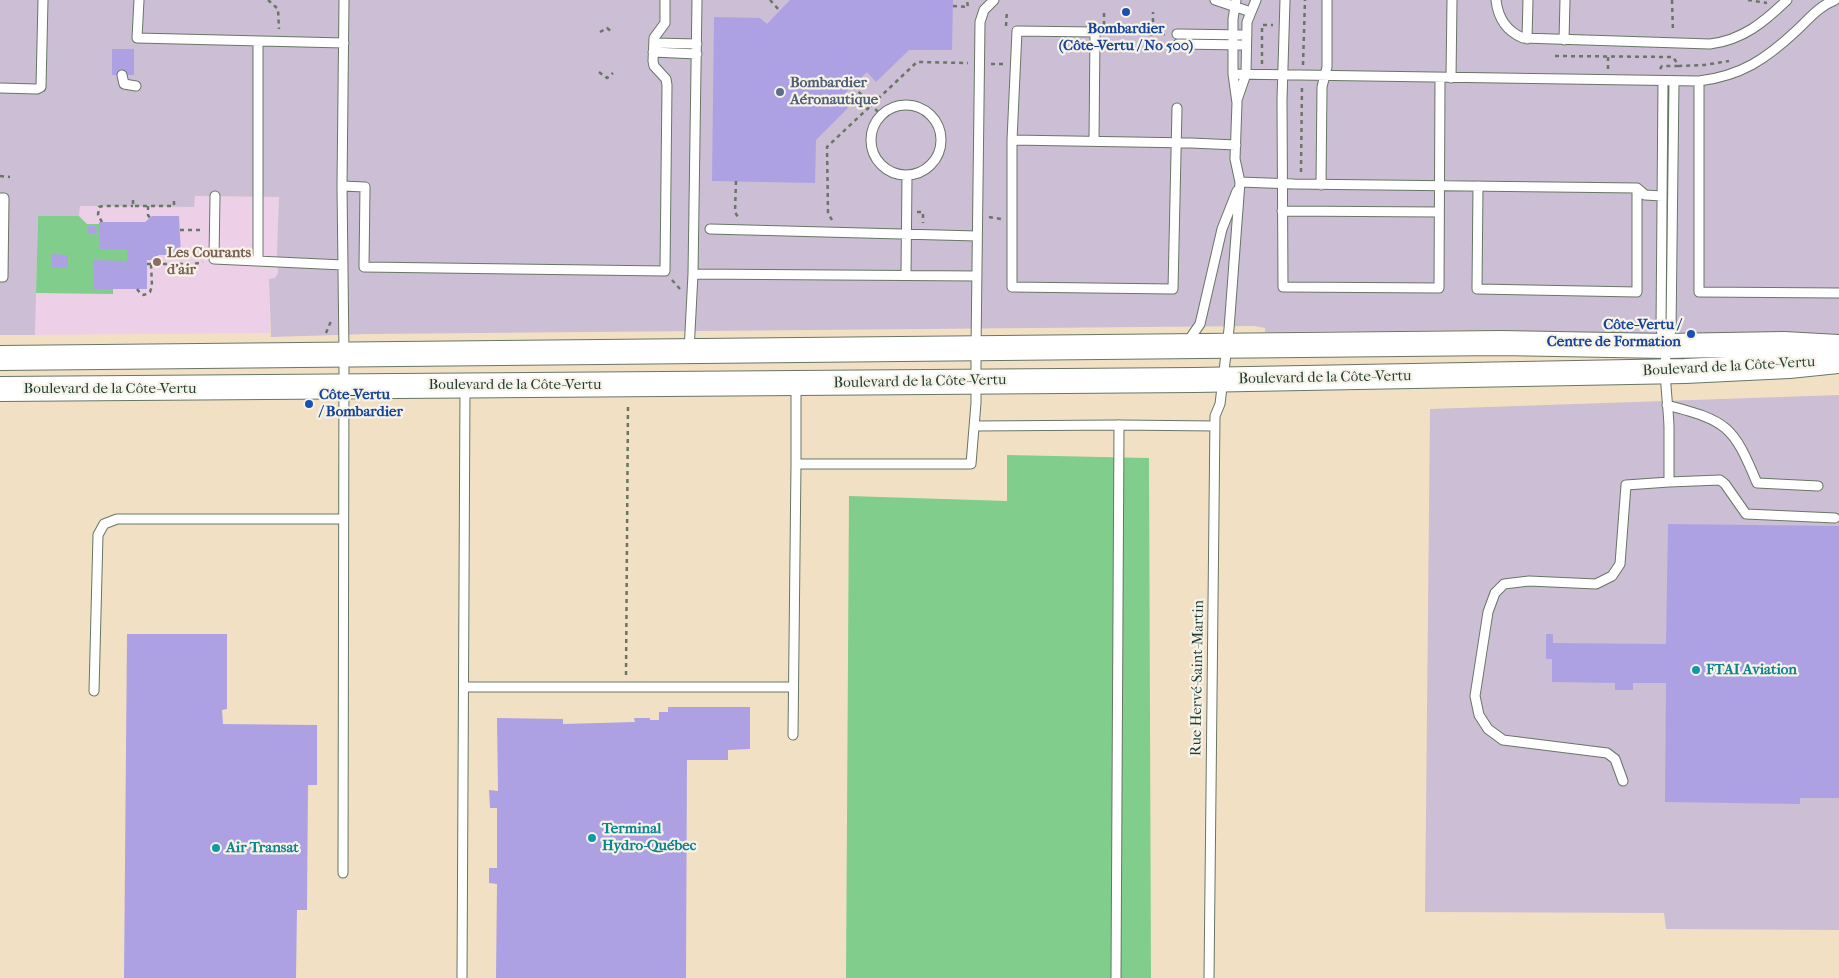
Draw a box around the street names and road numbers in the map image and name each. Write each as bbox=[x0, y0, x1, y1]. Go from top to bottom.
street label: Boulevard de la Côte-Vertu bbox=[1642, 353, 1816, 381]
street label: Boulevard de la Côte-Vertu bbox=[1238, 367, 1412, 389]
street label: Boulevard de la Côte-Vertu bbox=[833, 371, 1007, 393]
street label: Boulevard de la Côte-Vertu bbox=[429, 376, 601, 394]
street label: Boulevard de la Côte-Vertu bbox=[24, 380, 196, 398]
street label: Rue Hervé-Saint-Martin bbox=[1188, 600, 1208, 756]

